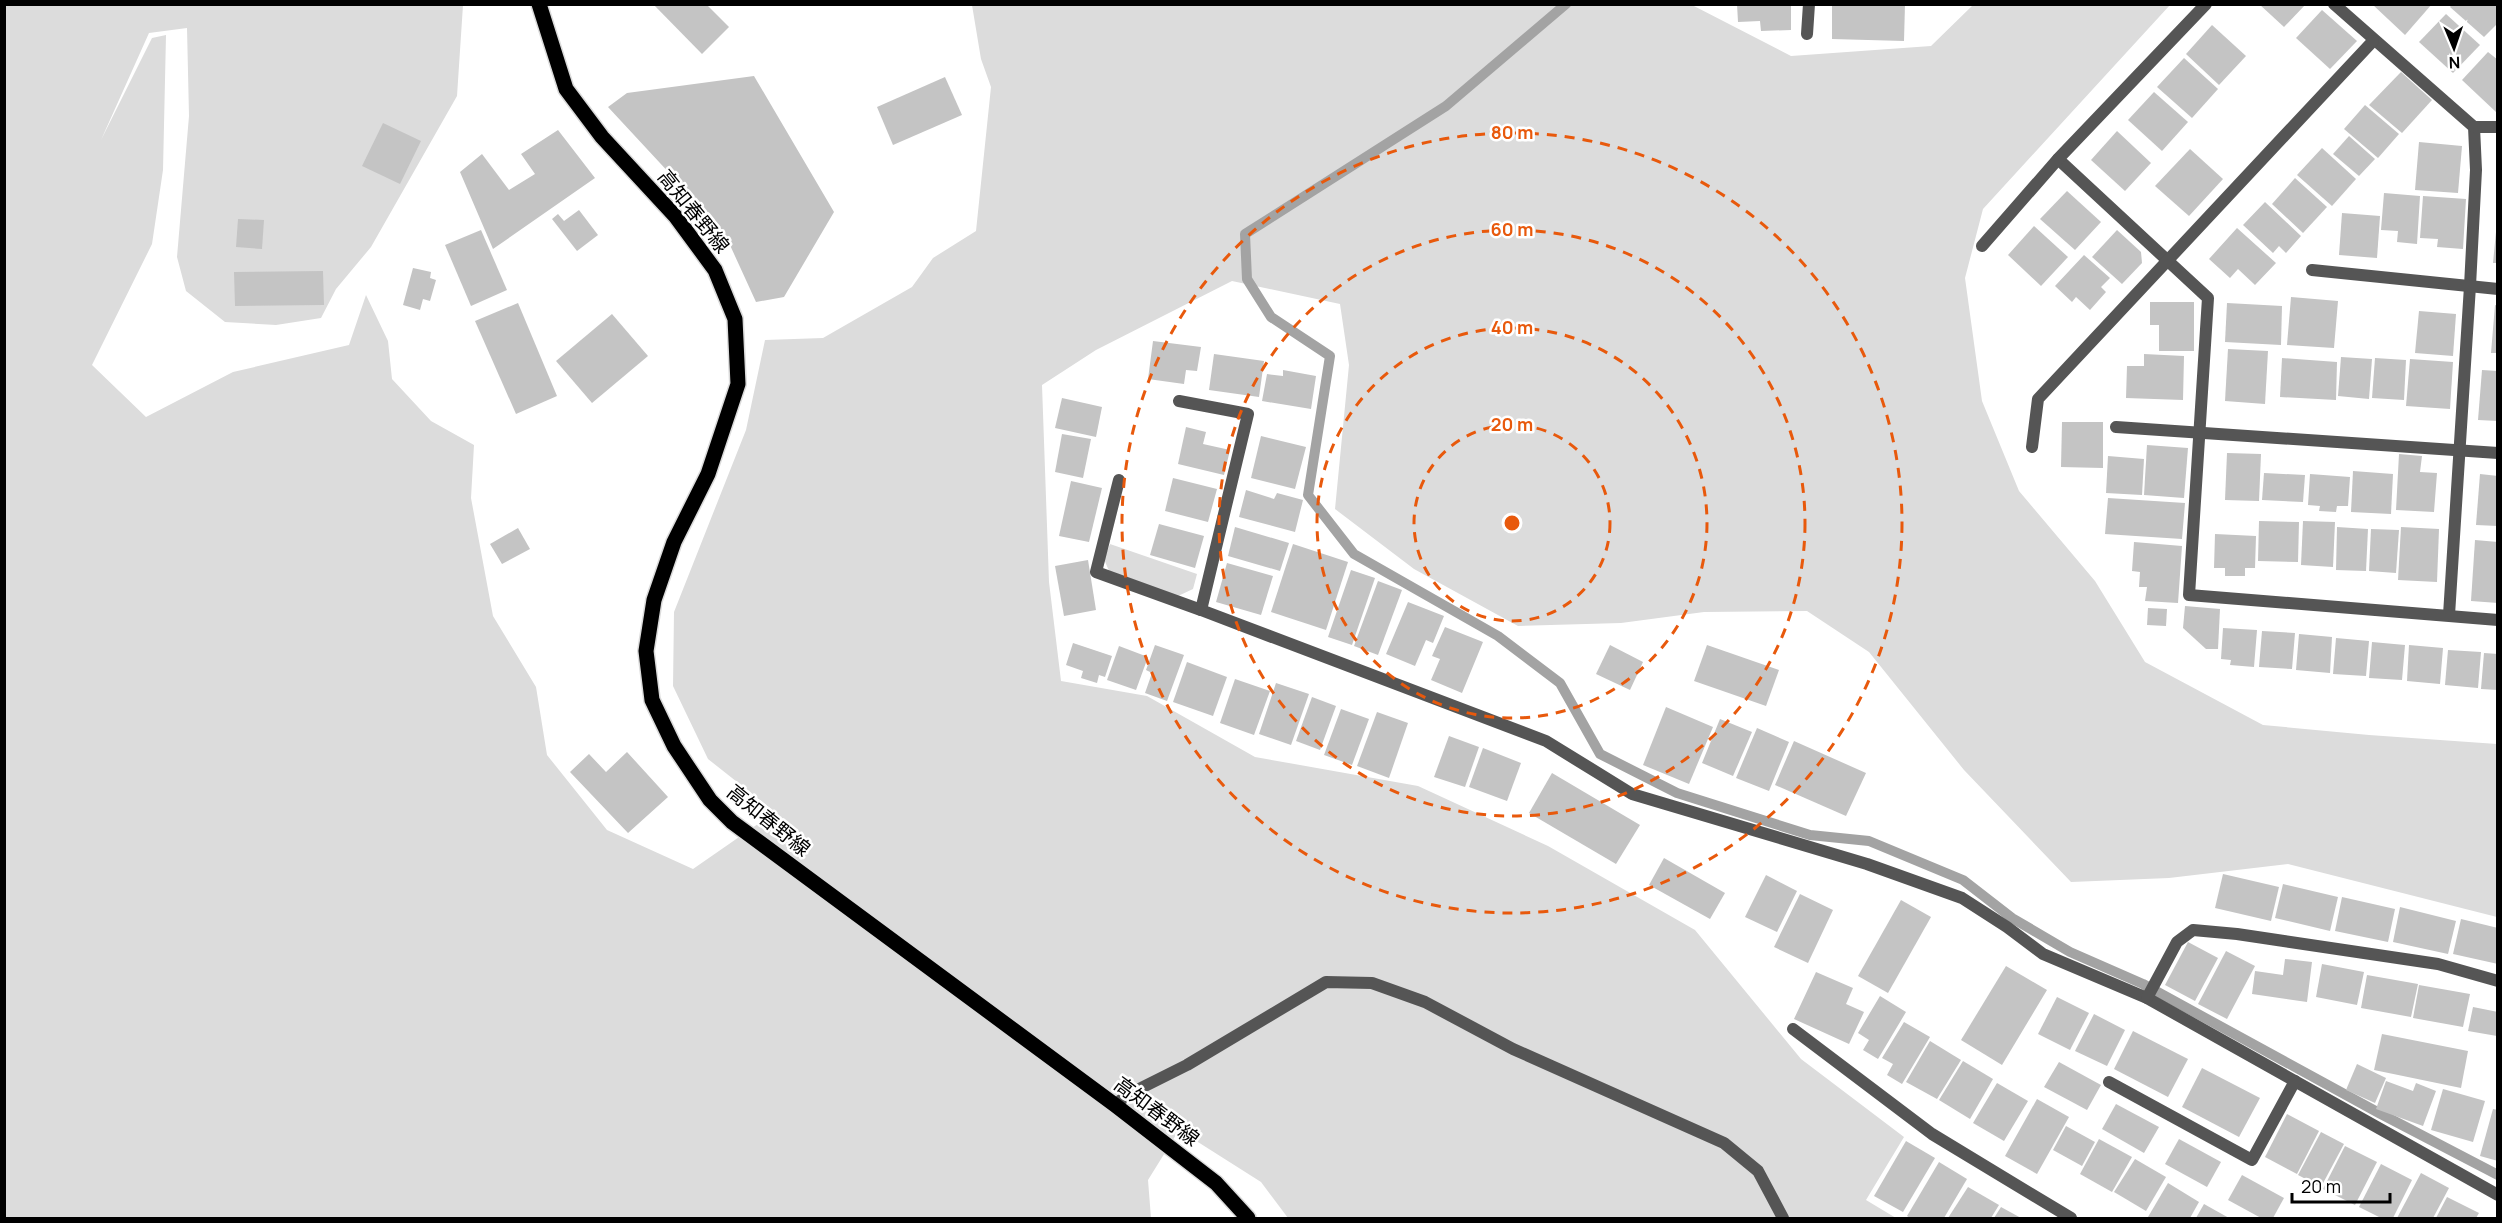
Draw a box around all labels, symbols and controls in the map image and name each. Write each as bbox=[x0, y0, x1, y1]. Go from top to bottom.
north arrow bbox=[2424, 18, 2484, 78]
text: N bbox=[2448, 52, 2461, 74]
text: 80 m bbox=[1491, 120, 1533, 144]
street label: 高知春野線 bbox=[652, 164, 736, 258]
text: 60 m bbox=[1491, 217, 1533, 241]
text: 40 m bbox=[1491, 315, 1533, 339]
text: 20 m bbox=[1491, 412, 1533, 436]
centre of rings bbox=[1502, 513, 1522, 533]
street label: 高知春野線 bbox=[722, 778, 816, 862]
street label: 高知春野線 bbox=[1109, 1070, 1205, 1152]
scale bar bbox=[2292, 1166, 2390, 1204]
text: 20 m bbox=[2301, 1174, 2341, 1198]

